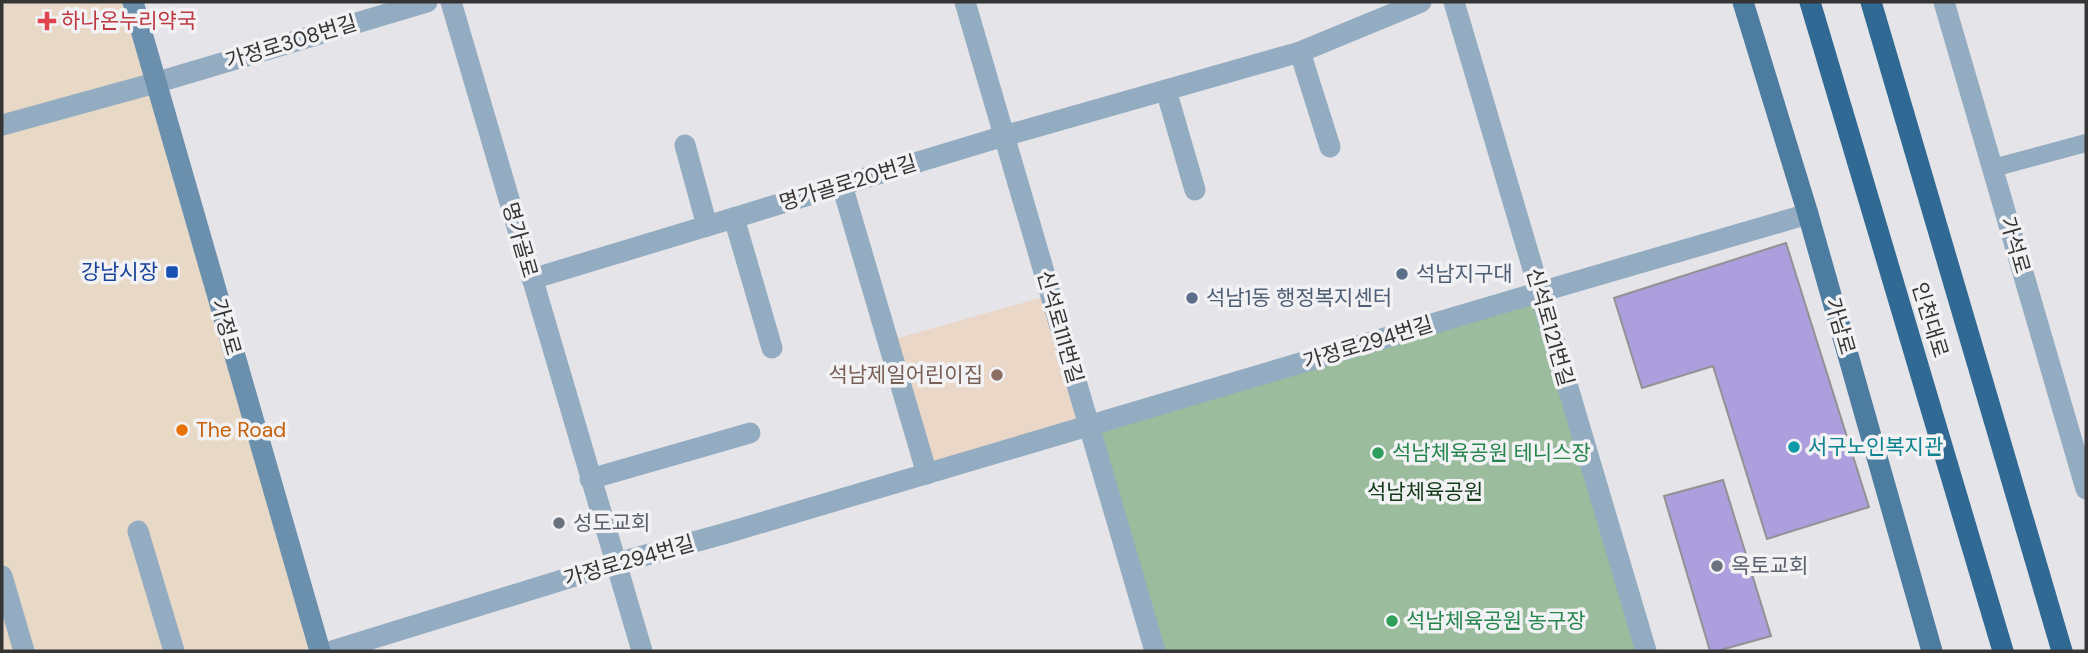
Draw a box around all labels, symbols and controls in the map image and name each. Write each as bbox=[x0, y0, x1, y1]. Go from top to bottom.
place label: 하나온누리약국 bbox=[61, 7, 196, 35]
street label: 가정로308번길 bbox=[222, 9, 360, 75]
marker: 하나온누리약국 bbox=[39, 13, 55, 29]
street label: 명가골로20번길 bbox=[776, 149, 920, 217]
street label: 명가골로 bbox=[496, 199, 544, 281]
street label: 가석로 bbox=[1994, 213, 2036, 277]
place label: 강남시장 bbox=[81, 258, 158, 286]
place label: 석남지구대 bbox=[1416, 260, 1513, 288]
marker: 강남시장 bbox=[164, 264, 180, 280]
street label: 신석로121번길 bbox=[1520, 265, 1580, 389]
marker: 석남지구대 bbox=[1394, 266, 1410, 282]
street label: 신석로111번길 bbox=[1031, 267, 1089, 387]
street label: 인천대로 bbox=[1905, 279, 1955, 361]
place label: 석남1동 행정복지센터 bbox=[1206, 284, 1392, 312]
marker: 석남1동 행정복지센터 bbox=[1184, 290, 1200, 306]
street label: 가남로 bbox=[1819, 294, 1861, 358]
street label: 가정로 bbox=[205, 295, 247, 359]
street label: 가정로294번길 bbox=[1300, 310, 1436, 376]
place label: 석남제일어린이집 bbox=[828, 361, 983, 389]
marker: 석남제일어린이집 bbox=[989, 367, 1005, 383]
place label: The Road bbox=[196, 416, 286, 444]
marker: The Road bbox=[174, 422, 190, 438]
place label: 서구노인복지관 bbox=[1808, 433, 1943, 461]
place label: 석남체육공원 테니스장 bbox=[1392, 439, 1591, 467]
marker: 서구노인복지관 bbox=[1786, 439, 1802, 455]
marker: 석남체육공원 테니스장 bbox=[1370, 445, 1386, 461]
park label: 석남체육공원 bbox=[1367, 478, 1483, 506]
place label: 성도교회 bbox=[573, 509, 650, 537]
marker: 성도교회 bbox=[551, 515, 567, 531]
street label: 가정로294번길 bbox=[561, 529, 697, 593]
place label: 옥토교회 bbox=[1731, 552, 1808, 580]
marker: 옥토교회 bbox=[1709, 558, 1725, 574]
place label: 석남체육공원 농구장 bbox=[1406, 607, 1585, 635]
marker: 석남체육공원 농구장 bbox=[1384, 613, 1400, 629]

